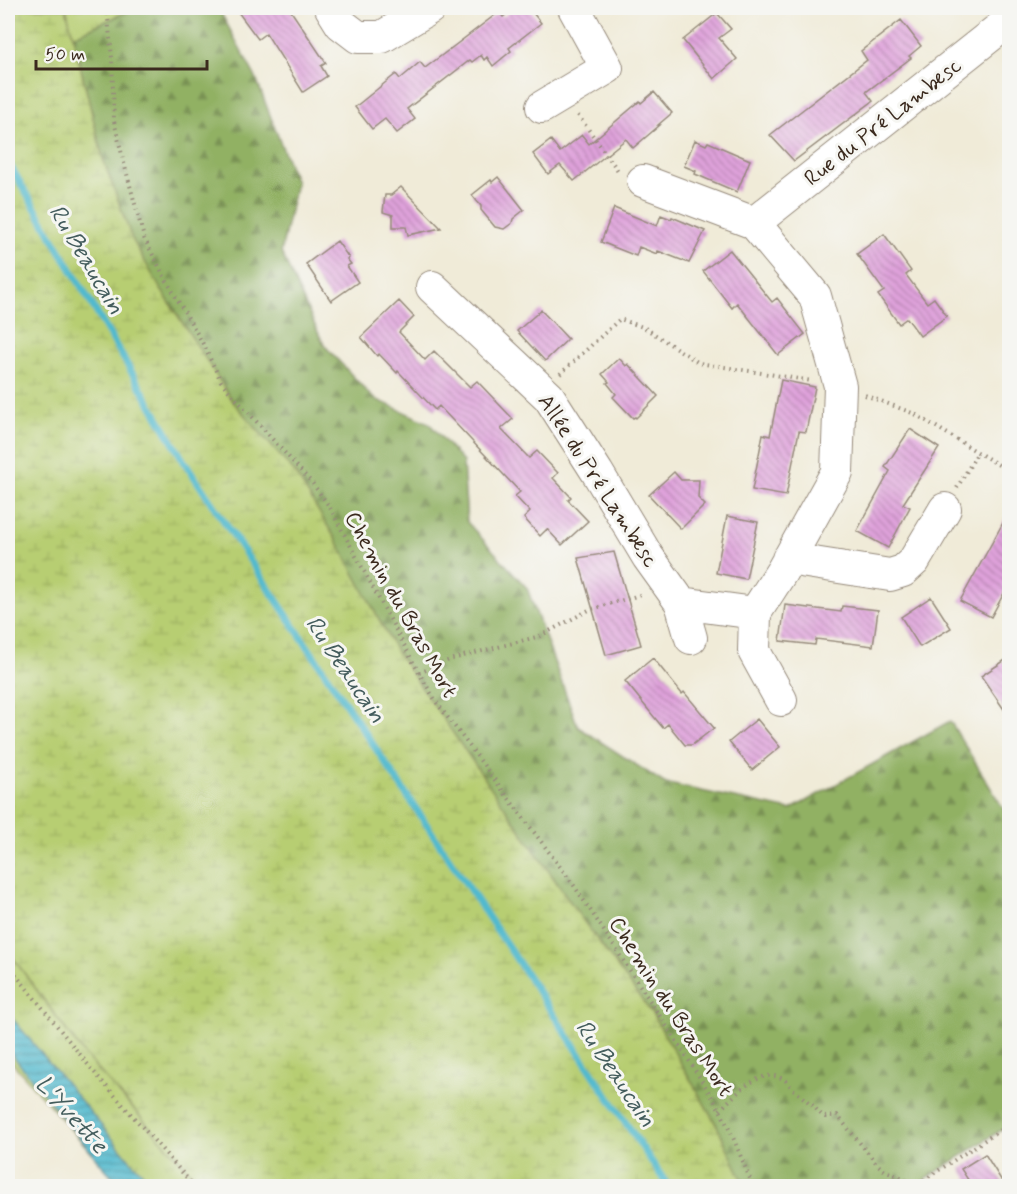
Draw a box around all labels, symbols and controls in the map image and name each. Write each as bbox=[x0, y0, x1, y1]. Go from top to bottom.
scale bar bbox=[36, 33, 207, 71]
text: 50 m bbox=[45, 43, 85, 67]
street label: Rue du Pré Lambesc bbox=[799, 52, 968, 193]
water label: Ru Beaucain bbox=[41, 199, 131, 320]
street label: Allée du Pré Lambesc bbox=[531, 389, 664, 573]
street label: Chemin du Bras Mort bbox=[337, 507, 463, 703]
water label: Ru Beaucain bbox=[298, 610, 392, 729]
street label: Chemin du Bras Mort bbox=[602, 912, 739, 1102]
water label: Ru Beaucain bbox=[568, 1014, 662, 1133]
water label: L'Yvette bbox=[28, 1070, 115, 1161]

